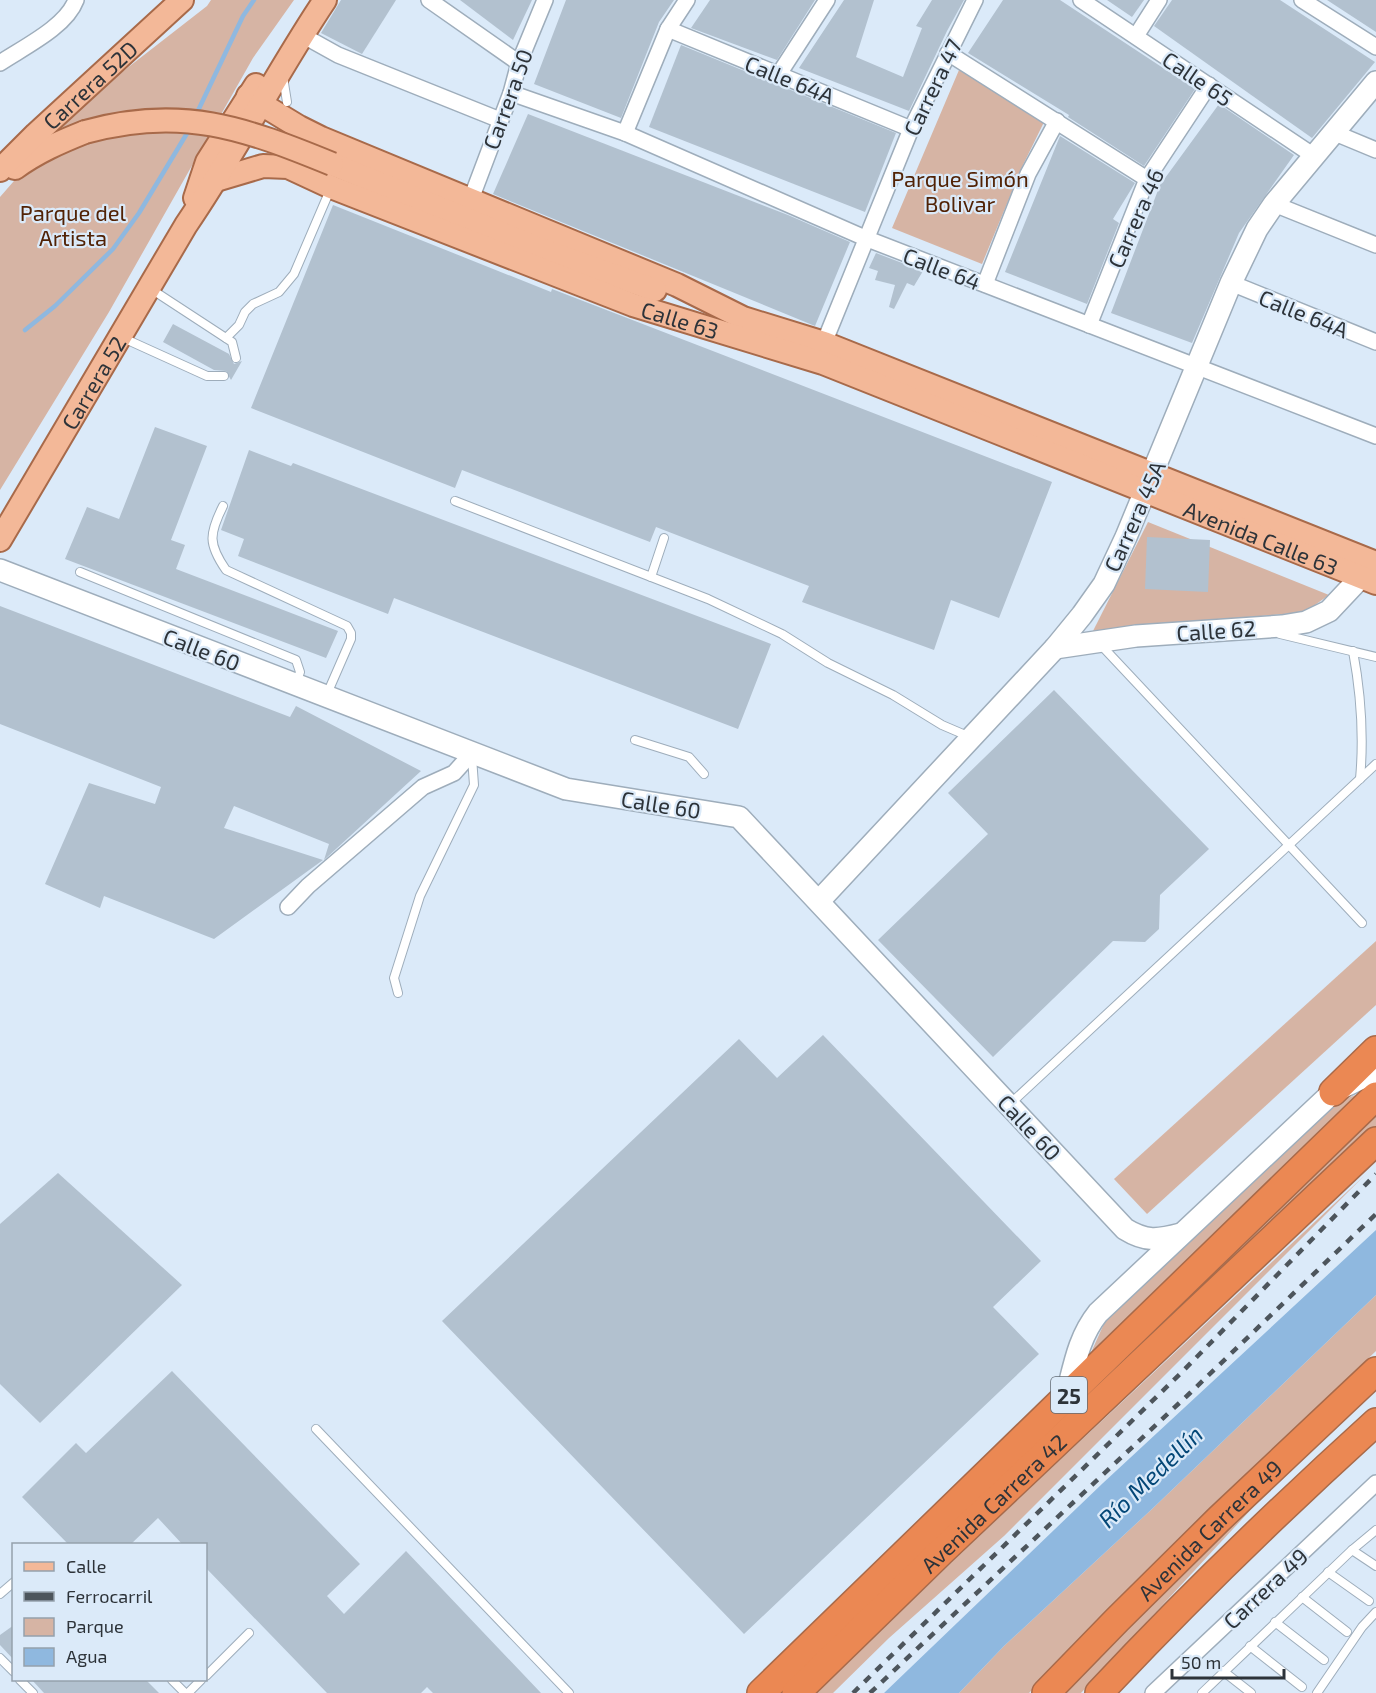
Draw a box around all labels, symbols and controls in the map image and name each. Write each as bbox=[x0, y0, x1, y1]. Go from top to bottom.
street label: Carrera 47 bbox=[897, 34, 967, 140]
street label: Carrera 52D bbox=[37, 35, 142, 134]
street label: Carrera 50 bbox=[477, 45, 537, 153]
street label: Calle 65 bbox=[1158, 45, 1238, 111]
street label: Calle 64A bbox=[741, 49, 839, 109]
street label: Carrera 46 bbox=[1102, 164, 1168, 272]
park label: Parque Simón Bolivar bbox=[891, 165, 1029, 216]
park label: Parque del Artista bbox=[20, 199, 127, 250]
street label: Calle 64 bbox=[900, 241, 984, 295]
street label: Calle 64A bbox=[1255, 283, 1353, 343]
street label: Calle 63 bbox=[638, 295, 722, 343]
street label: Carrera 52 bbox=[55, 331, 131, 434]
street label: Carrera 45A bbox=[1098, 456, 1170, 575]
street label: Avenida Calle 63 bbox=[1180, 495, 1342, 580]
street label: Calle 62 bbox=[1176, 614, 1256, 646]
street label: Calle 60 bbox=[160, 622, 244, 676]
street label: Calle 60 bbox=[619, 785, 703, 823]
street label: Calle 60 bbox=[993, 1089, 1067, 1165]
road number: 25 bbox=[1051, 1377, 1087, 1413]
water label: Río Medellín bbox=[1092, 1419, 1208, 1533]
street label: Avenida Carrera 42 bbox=[915, 1428, 1071, 1578]
street label: Avenida Carrera 49 bbox=[1131, 1454, 1287, 1606]
street label: Carrera 49 bbox=[1217, 1542, 1313, 1634]
legend bbox=[12, 1543, 207, 1681]
text: Calle bbox=[66, 1555, 107, 1577]
text: Ferrocarril bbox=[66, 1585, 153, 1607]
text: Parque bbox=[66, 1615, 124, 1637]
scale bar bbox=[1172, 1642, 1284, 1680]
text: Agua bbox=[66, 1645, 107, 1667]
text: 50 m bbox=[1181, 1651, 1221, 1673]

